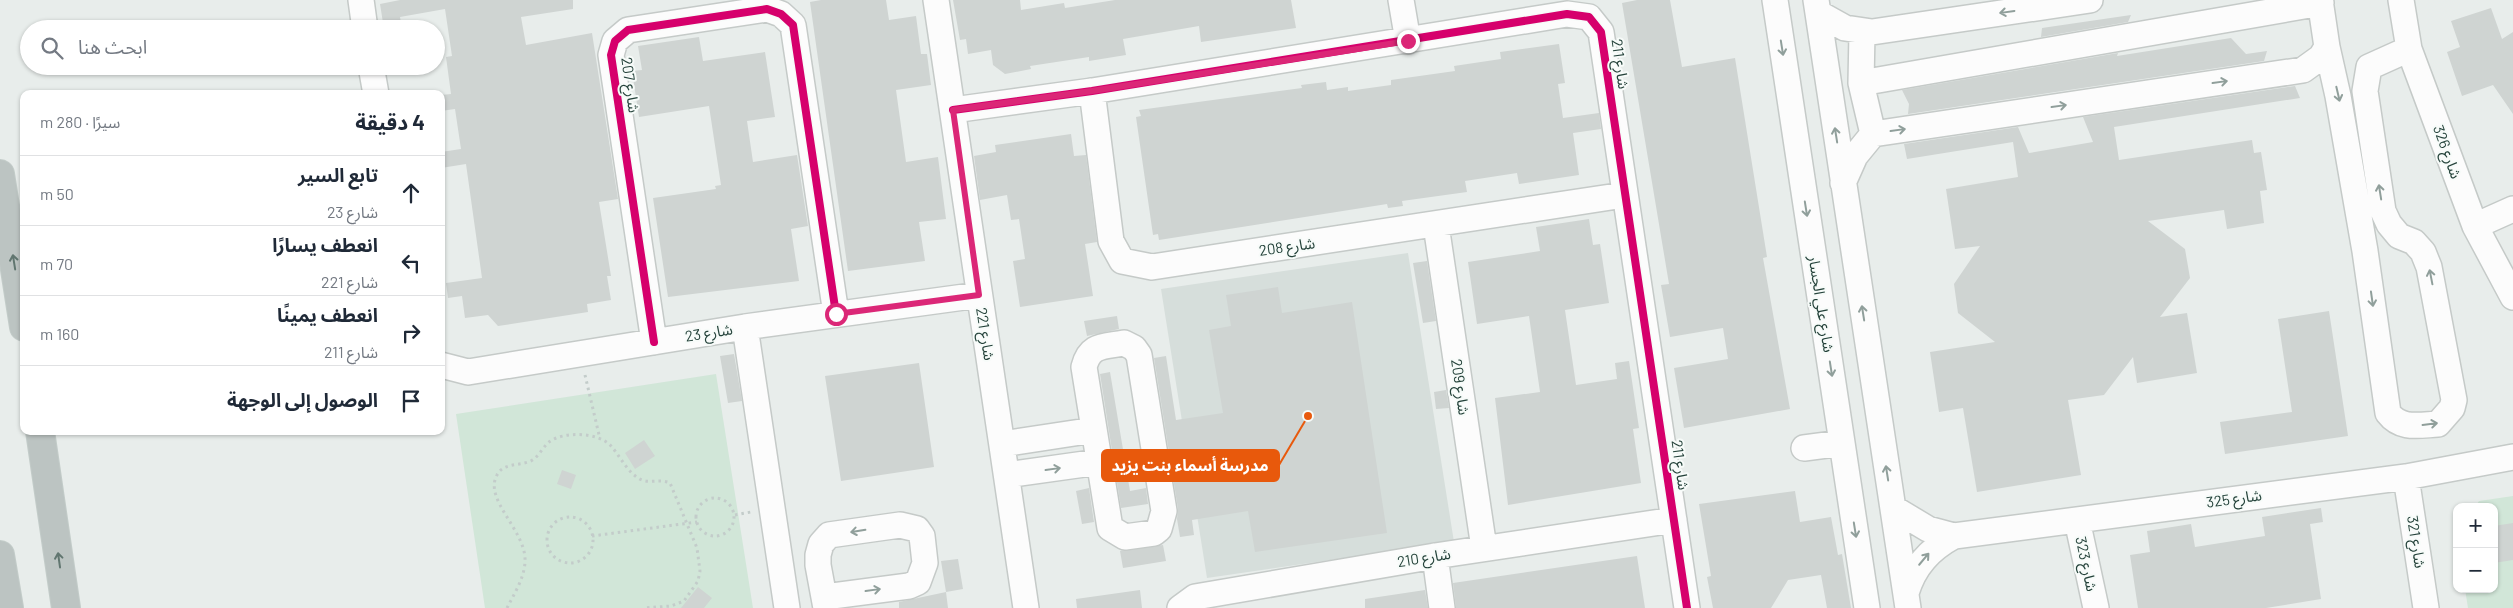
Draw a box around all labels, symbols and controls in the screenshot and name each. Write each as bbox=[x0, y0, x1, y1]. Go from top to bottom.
one-way arrow bbox=[2000, 8, 2016, 18]
search box bbox=[20, 20, 445, 75]
route end bbox=[1397, 30, 1420, 53]
icon: search bbox=[38, 34, 66, 62]
text: ابحث هنا bbox=[78, 35, 147, 58]
street label: شارع 211 bbox=[1605, 38, 1633, 91]
one-way arrow bbox=[1777, 40, 1787, 56]
street label: شارع 207 bbox=[614, 56, 644, 115]
one-way arrow bbox=[2211, 77, 2227, 87]
one-way arrow bbox=[2334, 86, 2343, 102]
one-way arrow bbox=[2051, 101, 2067, 111]
text: 4 دقيقة bbox=[355, 109, 425, 134]
text: سيرًا · 280 m bbox=[40, 112, 120, 131]
street label: شارع 326 bbox=[2426, 122, 2466, 183]
one-way arrow bbox=[1890, 125, 1906, 135]
one-way arrow bbox=[1831, 127, 1841, 143]
text: تابع السير bbox=[298, 163, 378, 186]
icon: ahead bbox=[397, 179, 425, 207]
text: 50 m bbox=[40, 184, 74, 203]
one-way arrow bbox=[2375, 185, 2385, 201]
one-way arrow bbox=[1802, 200, 1812, 216]
text: شارع 23 bbox=[327, 202, 378, 221]
text: انعطف يسارًا bbox=[272, 233, 378, 256]
street label: شارع 208 bbox=[1258, 233, 1317, 263]
icon: left bbox=[397, 249, 425, 277]
street label: شارع علي الجسار bbox=[1801, 253, 1839, 354]
one-way arrow bbox=[8, 254, 18, 270]
text: 70 m bbox=[40, 254, 73, 273]
one-way arrow bbox=[2425, 270, 2435, 286]
text: شارع 221 bbox=[321, 272, 378, 291]
one-way arrow bbox=[2367, 290, 2377, 306]
text: انعطف يمينًا bbox=[277, 303, 378, 326]
route start bbox=[825, 303, 848, 326]
one-way arrow bbox=[1858, 305, 1868, 321]
street label: شارع 221 bbox=[969, 306, 999, 362]
icon: right bbox=[397, 319, 425, 347]
street label: شارع 23 bbox=[684, 319, 735, 349]
text: 160 m bbox=[40, 324, 79, 343]
text: شارع 211 bbox=[324, 342, 378, 361]
street label: شارع 209 bbox=[1444, 358, 1474, 417]
one-way arrow bbox=[1826, 361, 1836, 377]
icon: arrive bbox=[397, 387, 425, 415]
text: الوصول إلى الوجهة bbox=[227, 388, 378, 411]
one-way arrow bbox=[2422, 419, 2438, 429]
street label: شارع 211 bbox=[1665, 439, 1693, 492]
callout: مدرسة أسماء بنت يزيد bbox=[1102, 450, 1279, 481]
text: مدرسة أسماء بنت يزيد bbox=[1111, 455, 1269, 475]
one-way arrow bbox=[1045, 463, 1061, 473]
one-way arrow bbox=[1882, 466, 1892, 482]
street label: شارع 325 bbox=[2205, 485, 2263, 515]
map controls bbox=[2453, 503, 2498, 593]
button: + bbox=[2453, 503, 2498, 548]
street label: شارع 321 bbox=[2400, 514, 2430, 570]
one-way arrow bbox=[1851, 522, 1861, 538]
one-way arrow bbox=[850, 526, 866, 536]
street label: شارع 323 bbox=[2068, 535, 2102, 594]
street label: شارع 210 bbox=[1396, 544, 1453, 574]
button: − bbox=[2453, 548, 2498, 593]
one-way arrow bbox=[54, 552, 64, 568]
one-way arrow bbox=[1918, 553, 1929, 566]
one-way arrow bbox=[865, 585, 881, 595]

